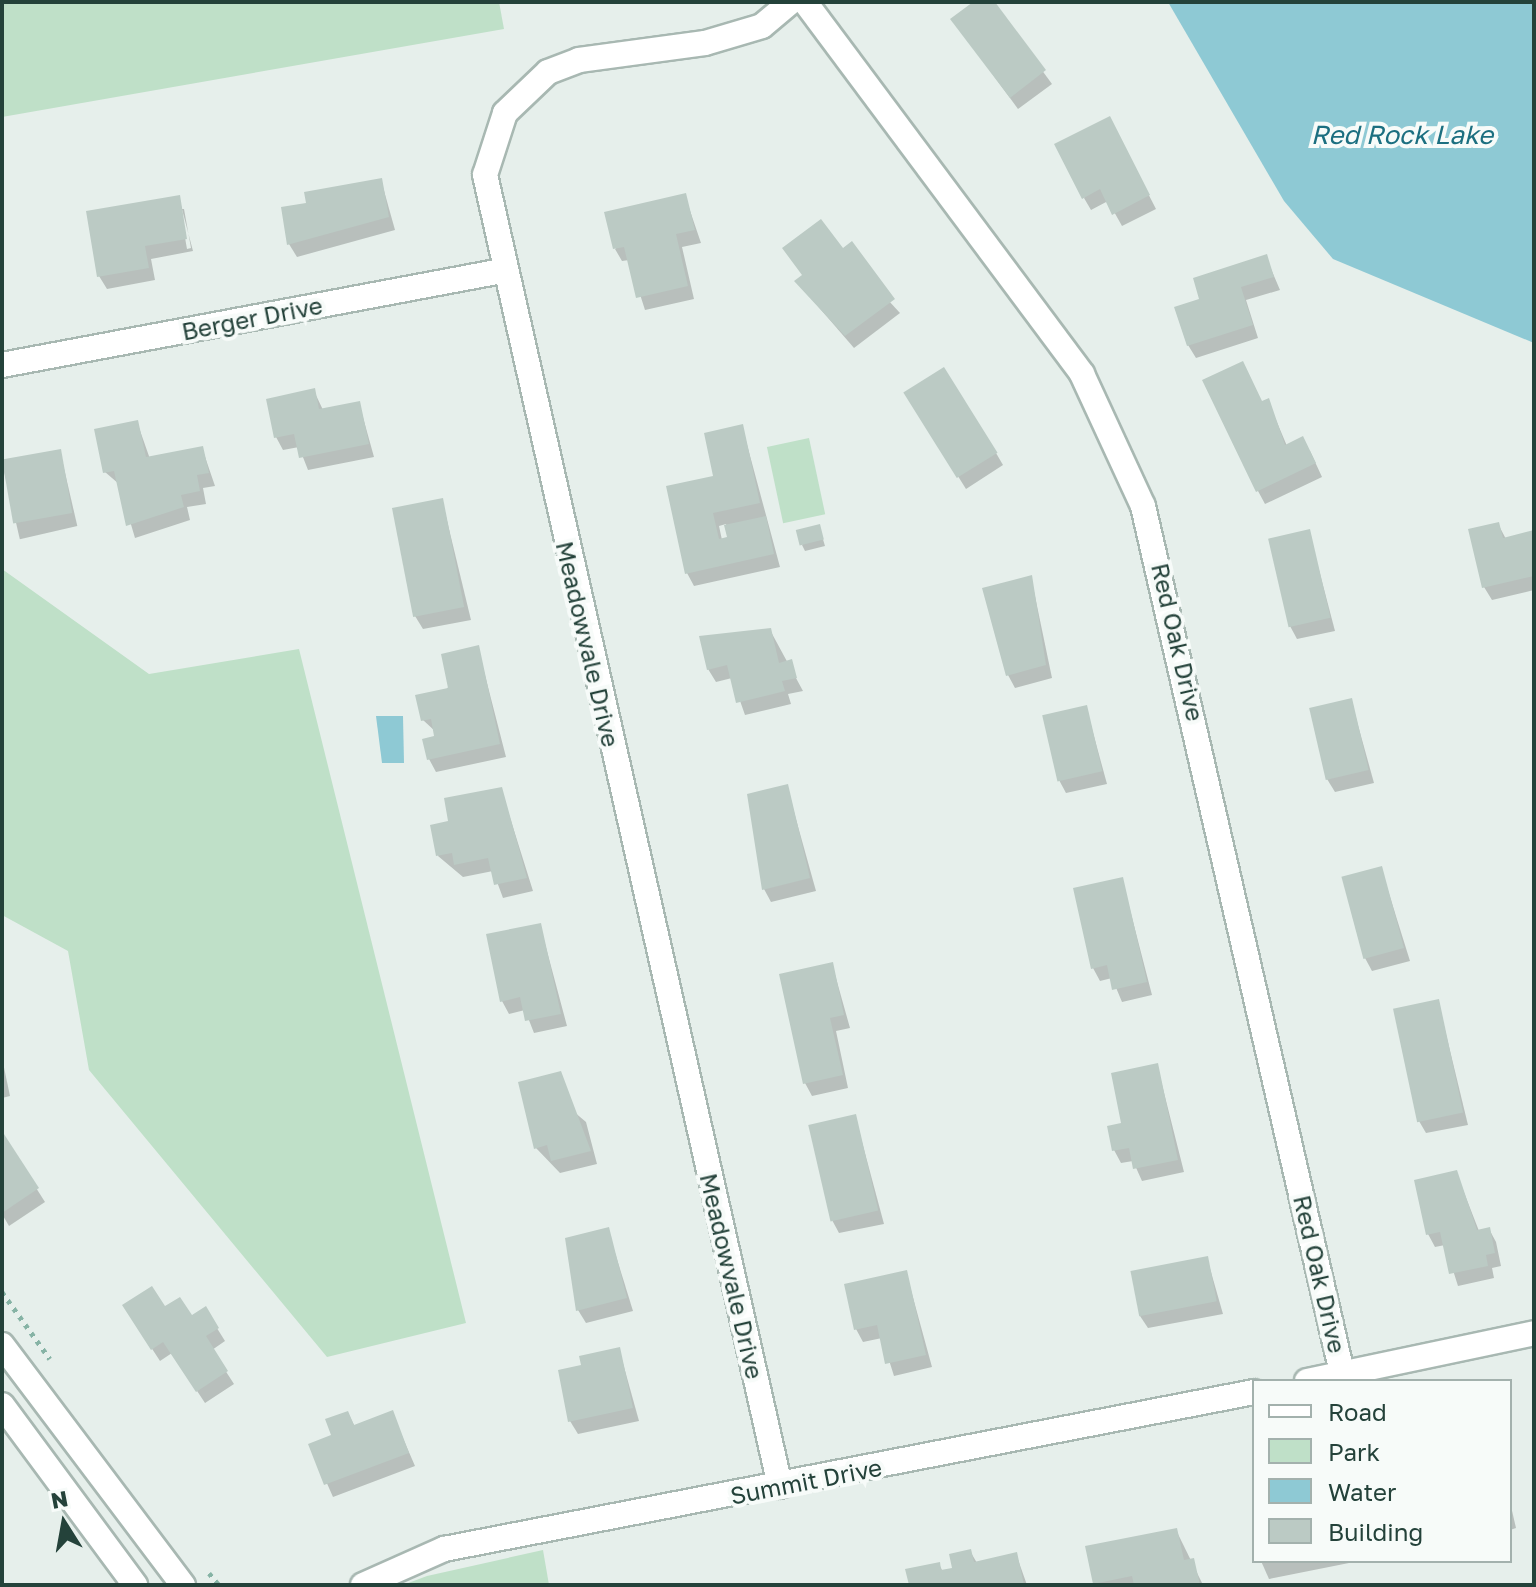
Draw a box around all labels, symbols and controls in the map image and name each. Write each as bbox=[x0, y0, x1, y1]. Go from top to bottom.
water label: Red Rock Lake bbox=[1311, 119, 1493, 151]
street label: Berger Drive bbox=[179, 290, 325, 346]
street label: Meadowvale Drive bbox=[550, 538, 626, 750]
street label: Red Oak Drive bbox=[1146, 560, 1210, 724]
street label: Meadowvale Drive bbox=[694, 1170, 770, 1382]
street label: Red Oak Drive bbox=[1288, 1192, 1352, 1356]
legend bbox=[1252, 1379, 1512, 1563]
text: Road bbox=[1328, 1397, 1387, 1426]
text: Park bbox=[1328, 1437, 1380, 1466]
street label: Summit Drive bbox=[728, 1452, 884, 1510]
text: Water bbox=[1328, 1477, 1396, 1506]
north arrow bbox=[24, 1483, 104, 1563]
text: N bbox=[49, 1484, 70, 1514]
text: Building bbox=[1328, 1517, 1423, 1546]

